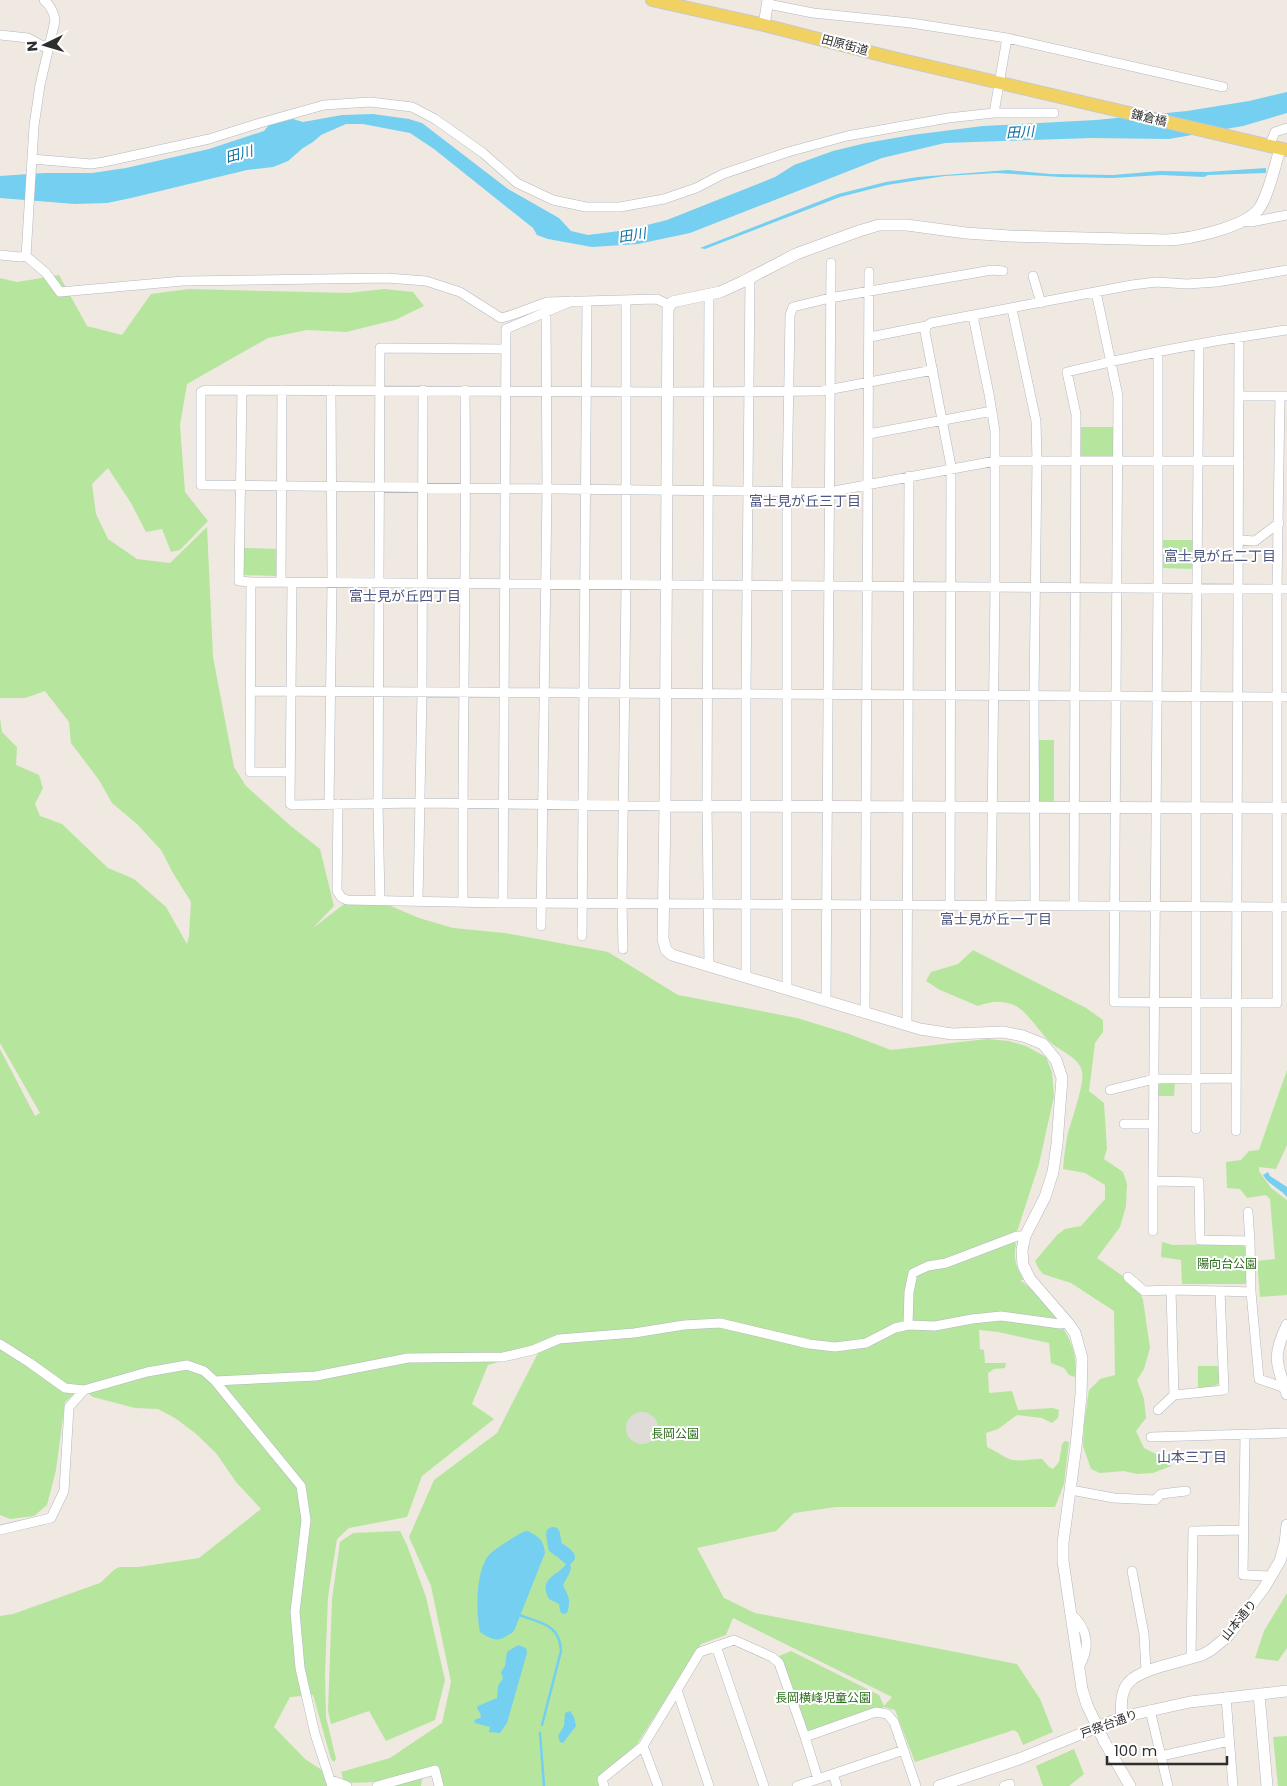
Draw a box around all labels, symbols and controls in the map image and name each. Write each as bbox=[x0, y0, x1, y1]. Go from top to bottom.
north arrow bbox=[20, 20, 70, 70]
street label: 田原街道 bbox=[820, 30, 871, 59]
text: N bbox=[22, 40, 42, 52]
street label: 鎌倉橋 bbox=[1130, 105, 1169, 130]
water label: 田川 bbox=[1005, 121, 1037, 143]
water label: 田川 bbox=[223, 140, 257, 167]
water label: 田川 bbox=[617, 223, 649, 247]
district label: 富士見が丘三丁目 bbox=[749, 491, 861, 511]
district label: 富士見が丘二丁目 bbox=[1164, 546, 1276, 566]
district label: 富士見が丘四丁目 bbox=[349, 586, 461, 606]
district label: 富士見が丘一丁目 bbox=[940, 909, 1052, 929]
park label: 陽向台公園 bbox=[1197, 1255, 1257, 1272]
park label: 長岡公園 bbox=[651, 1425, 699, 1442]
district label: 山本三丁目 bbox=[1157, 1447, 1227, 1467]
street label: 山本通り bbox=[1217, 1596, 1260, 1644]
park label: 長岡横峰児童公園 bbox=[775, 1689, 871, 1706]
street label: 戸祭台通り bbox=[1078, 1705, 1140, 1742]
scale bar bbox=[1107, 1734, 1227, 1766]
text: 100 m bbox=[1114, 1740, 1157, 1761]

